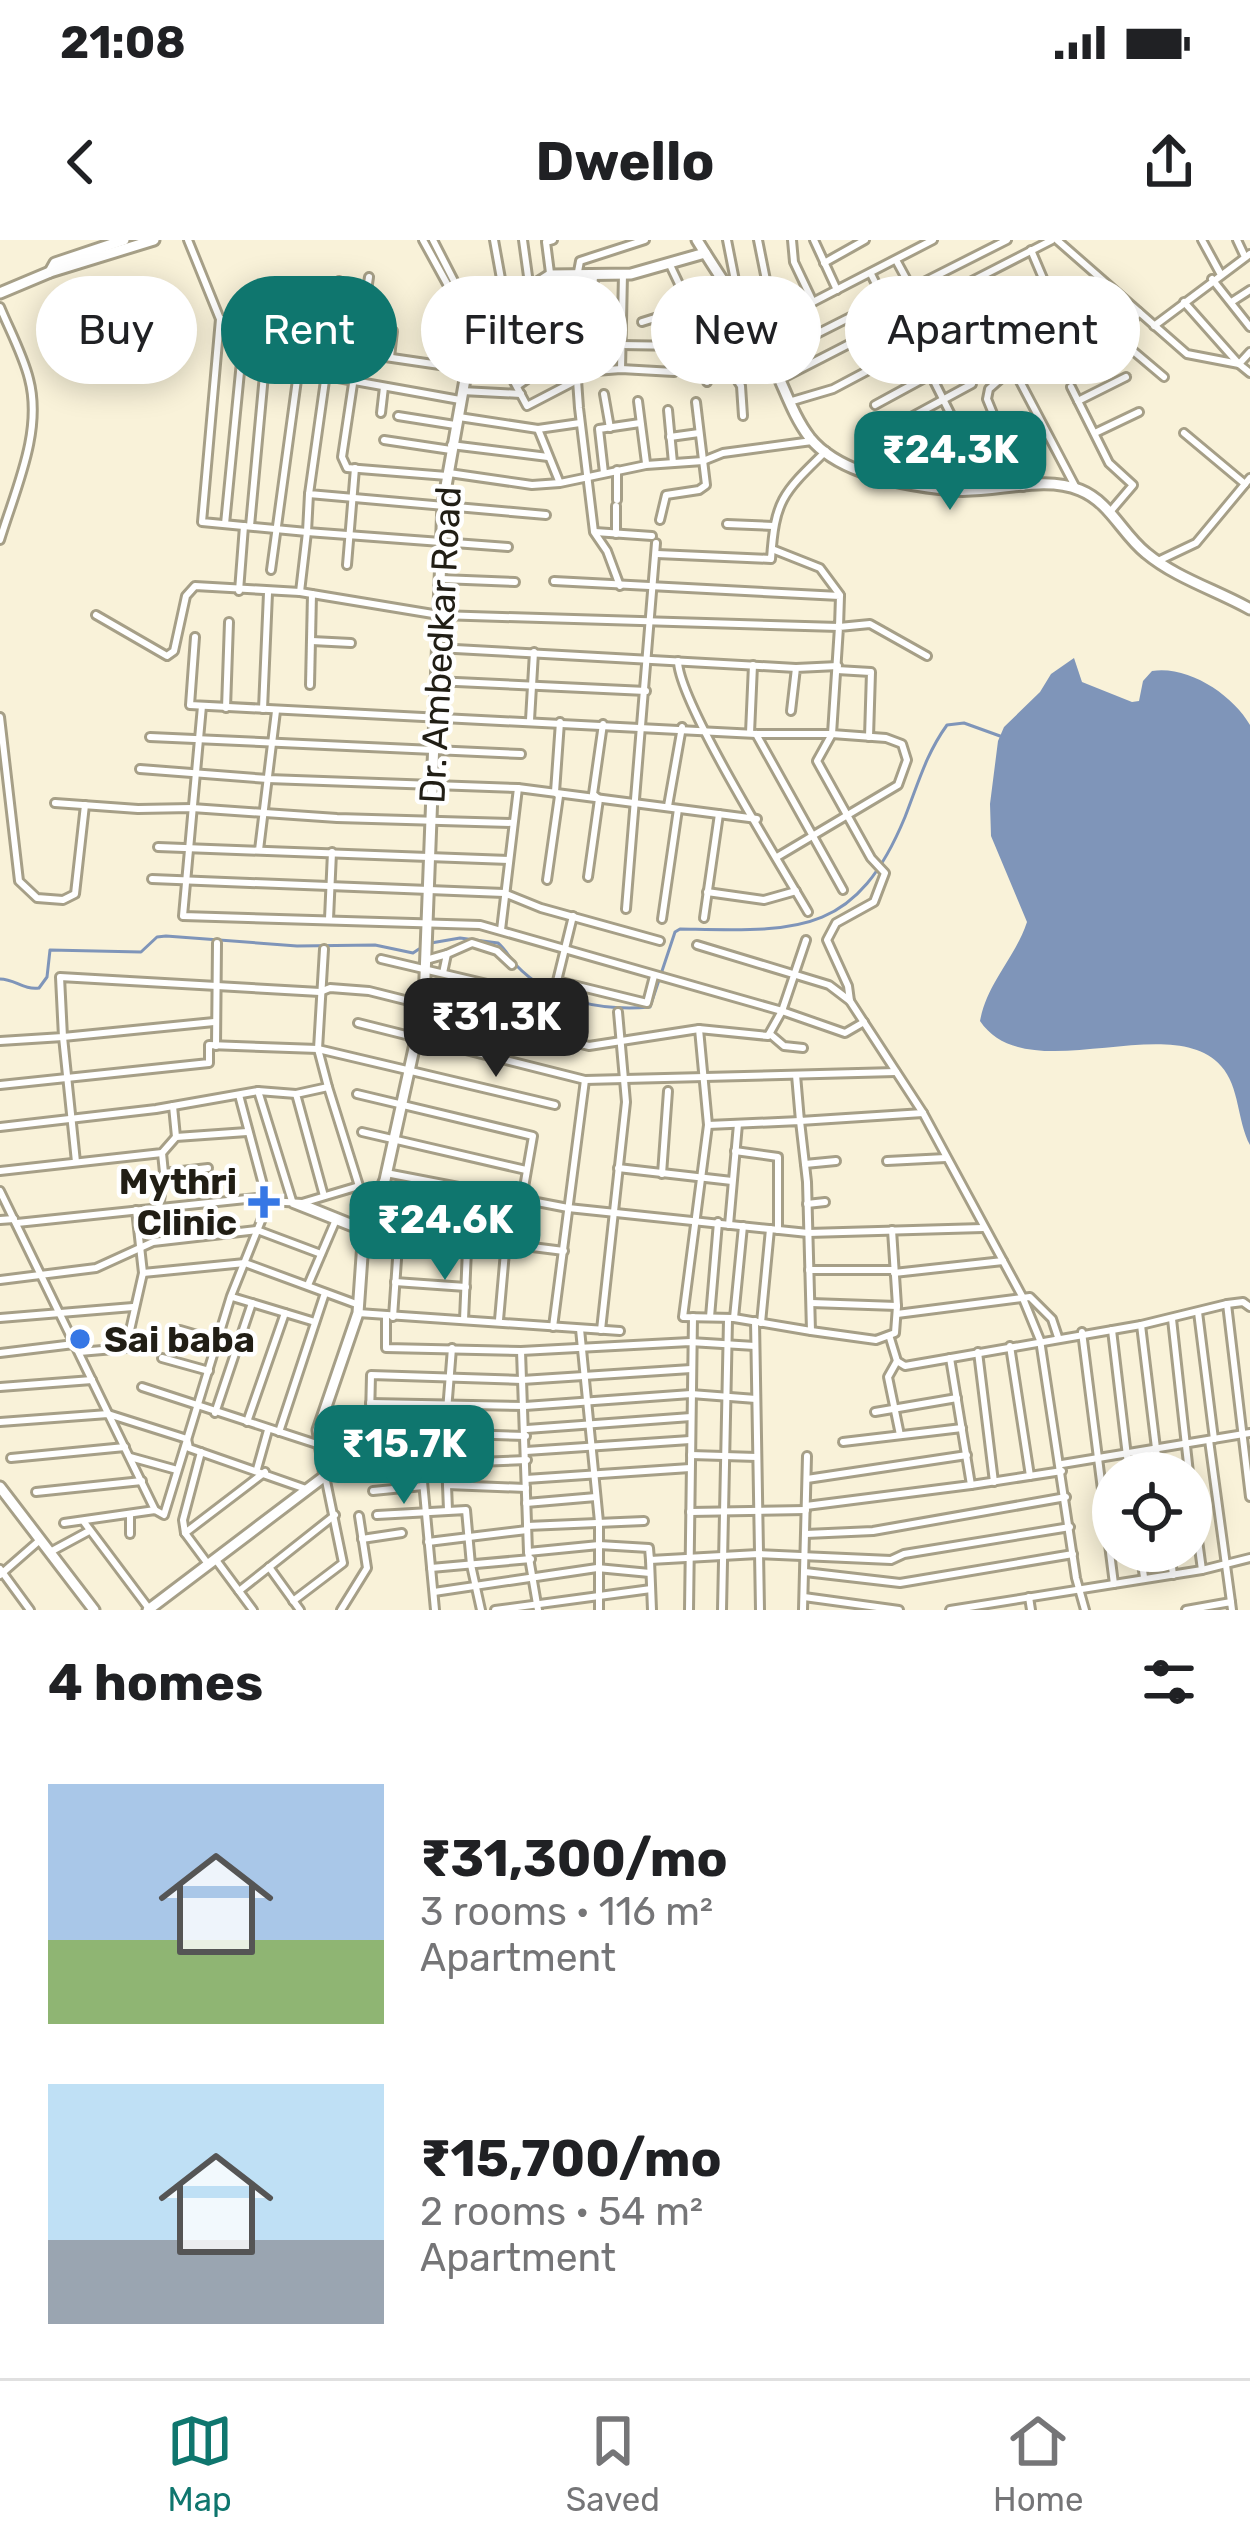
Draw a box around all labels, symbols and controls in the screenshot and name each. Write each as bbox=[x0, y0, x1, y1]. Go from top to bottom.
text: 21:08 bbox=[60, 16, 186, 69]
icon: back bbox=[48, 129, 114, 195]
icon: share bbox=[1136, 129, 1202, 195]
text: Dwello bbox=[535, 130, 715, 194]
chip: Buy bbox=[36, 276, 197, 384]
chip: Rent bbox=[221, 276, 397, 384]
chip: Filters bbox=[421, 276, 627, 384]
chip: New bbox=[651, 276, 821, 384]
chip: Apartment bbox=[845, 276, 1140, 384]
pin: ₹24.3K bbox=[852, 411, 1048, 513]
text: ₹24.3K bbox=[881, 427, 1019, 473]
street label: Dr. Ambedkar Road bbox=[410, 485, 470, 805]
pin: ₹31.3K bbox=[398, 978, 594, 1080]
text: ₹31.3K bbox=[431, 994, 561, 1040]
place label: Mythri Clinic bbox=[119, 1160, 237, 1244]
pin: ₹24.6K bbox=[347, 1181, 543, 1283]
marker: Mythri Clinic bbox=[248, 1186, 280, 1218]
text: ₹24.6K bbox=[376, 1197, 514, 1243]
place label: Sai baba bbox=[104, 1318, 255, 1361]
marker: Sai baba bbox=[67, 1326, 93, 1352]
pin: ₹15.7K bbox=[306, 1405, 502, 1507]
text: ₹15.7K bbox=[341, 1421, 467, 1467]
map controls bbox=[1092, 1452, 1212, 1572]
button: locate bbox=[1092, 1452, 1212, 1572]
icon: filters bbox=[1136, 1649, 1202, 1715]
text: 4 homes bbox=[48, 1652, 263, 1713]
text: ₹31,300/mo bbox=[420, 1828, 728, 1889]
icon: home bbox=[144, 1832, 288, 1976]
text: 3 rooms · 116 m² bbox=[420, 1889, 713, 1935]
text: Apartment bbox=[420, 1935, 616, 1981]
text: ₹15,700/mo bbox=[420, 2128, 722, 2189]
icon: home bbox=[144, 2132, 288, 2276]
text: 2 rooms · 54 m² bbox=[420, 2189, 703, 2235]
text: Apartment bbox=[420, 2235, 616, 2281]
tab: Map bbox=[167, 2408, 233, 2519]
tab: Saved bbox=[566, 2408, 660, 2519]
tab: Home bbox=[993, 2408, 1083, 2519]

